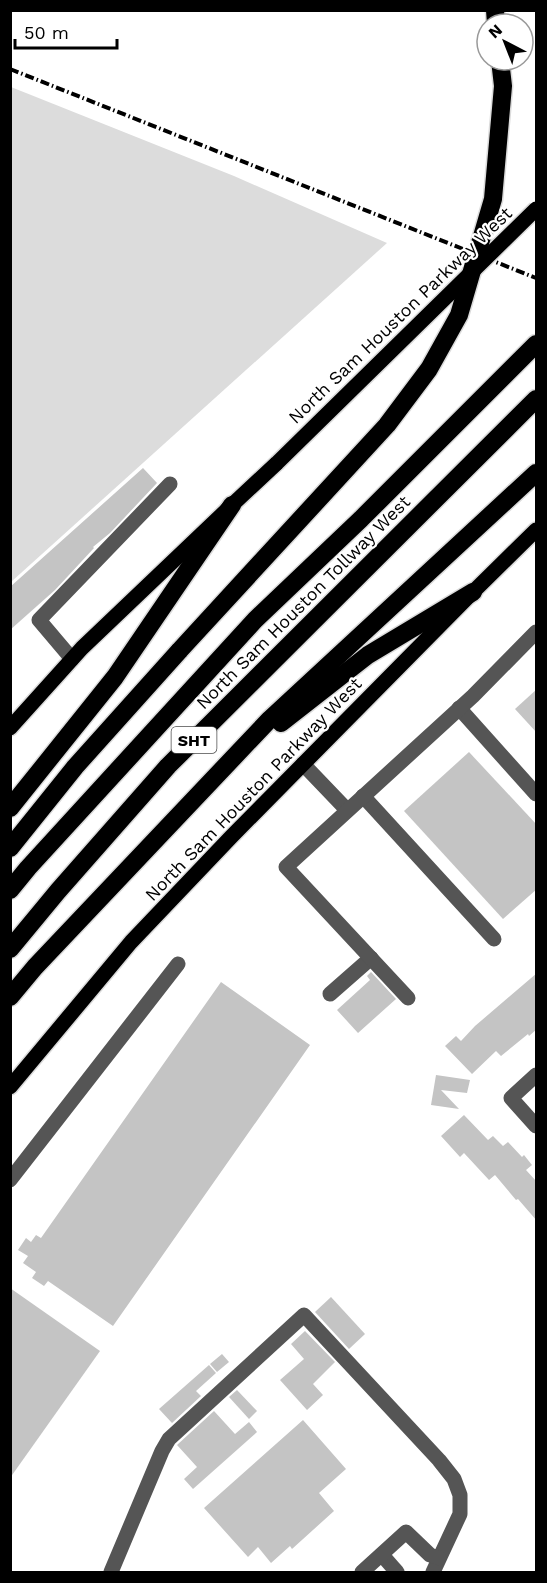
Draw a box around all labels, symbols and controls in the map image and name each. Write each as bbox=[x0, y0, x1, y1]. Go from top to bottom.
scale bar bbox=[15, 12, 117, 50]
north arrow bbox=[475, 12, 535, 72]
text: N bbox=[485, 20, 506, 42]
text: 50 m bbox=[24, 22, 69, 43]
street label: North Sam Houston Parkway West bbox=[284, 202, 516, 428]
street label: North Sam Houston Tollway West bbox=[192, 490, 415, 713]
street label: North Sam Houston Parkway West bbox=[140, 673, 366, 905]
road number: SHT bbox=[172, 727, 216, 753]

